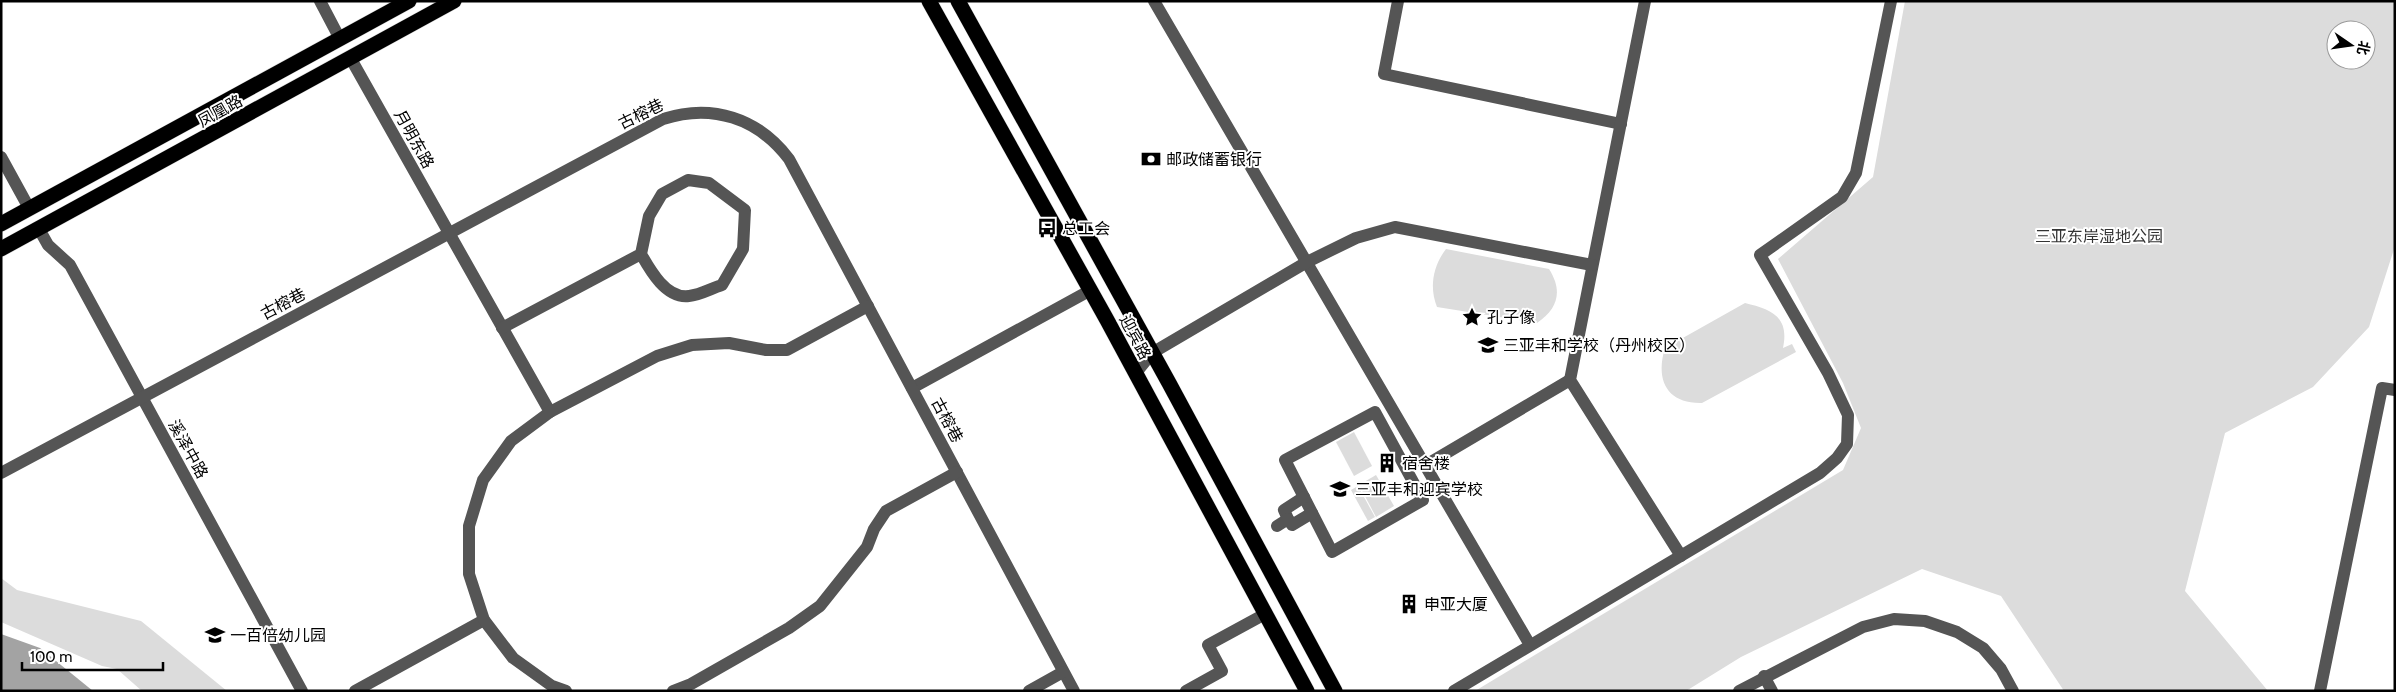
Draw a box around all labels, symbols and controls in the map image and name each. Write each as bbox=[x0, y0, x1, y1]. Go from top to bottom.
north arrow bbox=[2326, 20, 2376, 70]
text: 北 bbox=[2353, 39, 2374, 57]
street label: 凤凰路 bbox=[194, 91, 246, 131]
street label: 古榕巷 bbox=[615, 95, 667, 133]
street label: 月明东路 bbox=[390, 106, 438, 172]
bank icon: 邮政储蓄银行 bbox=[1140, 148, 1162, 170]
place label: 邮政储蓄银行 bbox=[1166, 150, 1262, 169]
bus stop icon: 总工会 bbox=[1036, 217, 1058, 239]
place label: 总工会 bbox=[1062, 219, 1110, 238]
park label: 三亚东岸湿地公园 bbox=[2035, 227, 2163, 246]
street label: 古榕巷 bbox=[257, 284, 309, 324]
place icon: 孔子像 bbox=[1461, 306, 1483, 328]
place label: 孔子像 bbox=[1487, 308, 1535, 327]
street label: 迎宾路 bbox=[1115, 311, 1155, 363]
school or university icon: 三亚丰和学校（丹州校区） bbox=[1477, 334, 1499, 356]
place label: 三亚丰和学校（丹州校区） bbox=[1503, 336, 1695, 355]
street label: 古榕巷 bbox=[927, 394, 967, 446]
street label: 溪泽中路 bbox=[164, 416, 212, 482]
building icon: 宿舍楼 bbox=[1376, 452, 1398, 474]
place label: 宿舍楼 bbox=[1402, 454, 1450, 473]
school or university icon: 三亚丰和迎宾学校 bbox=[1329, 478, 1351, 500]
place label: 三亚丰和迎宾学校 bbox=[1355, 480, 1483, 499]
building icon: 申亚大厦 bbox=[1398, 593, 1420, 615]
place label: 申亚大厦 bbox=[1424, 595, 1488, 614]
school or university icon: 一百倍幼儿园 bbox=[204, 624, 226, 646]
place label: 一百倍幼儿园 bbox=[230, 626, 326, 645]
scale bar bbox=[22, 640, 164, 672]
text: 100 m bbox=[30, 648, 72, 666]

